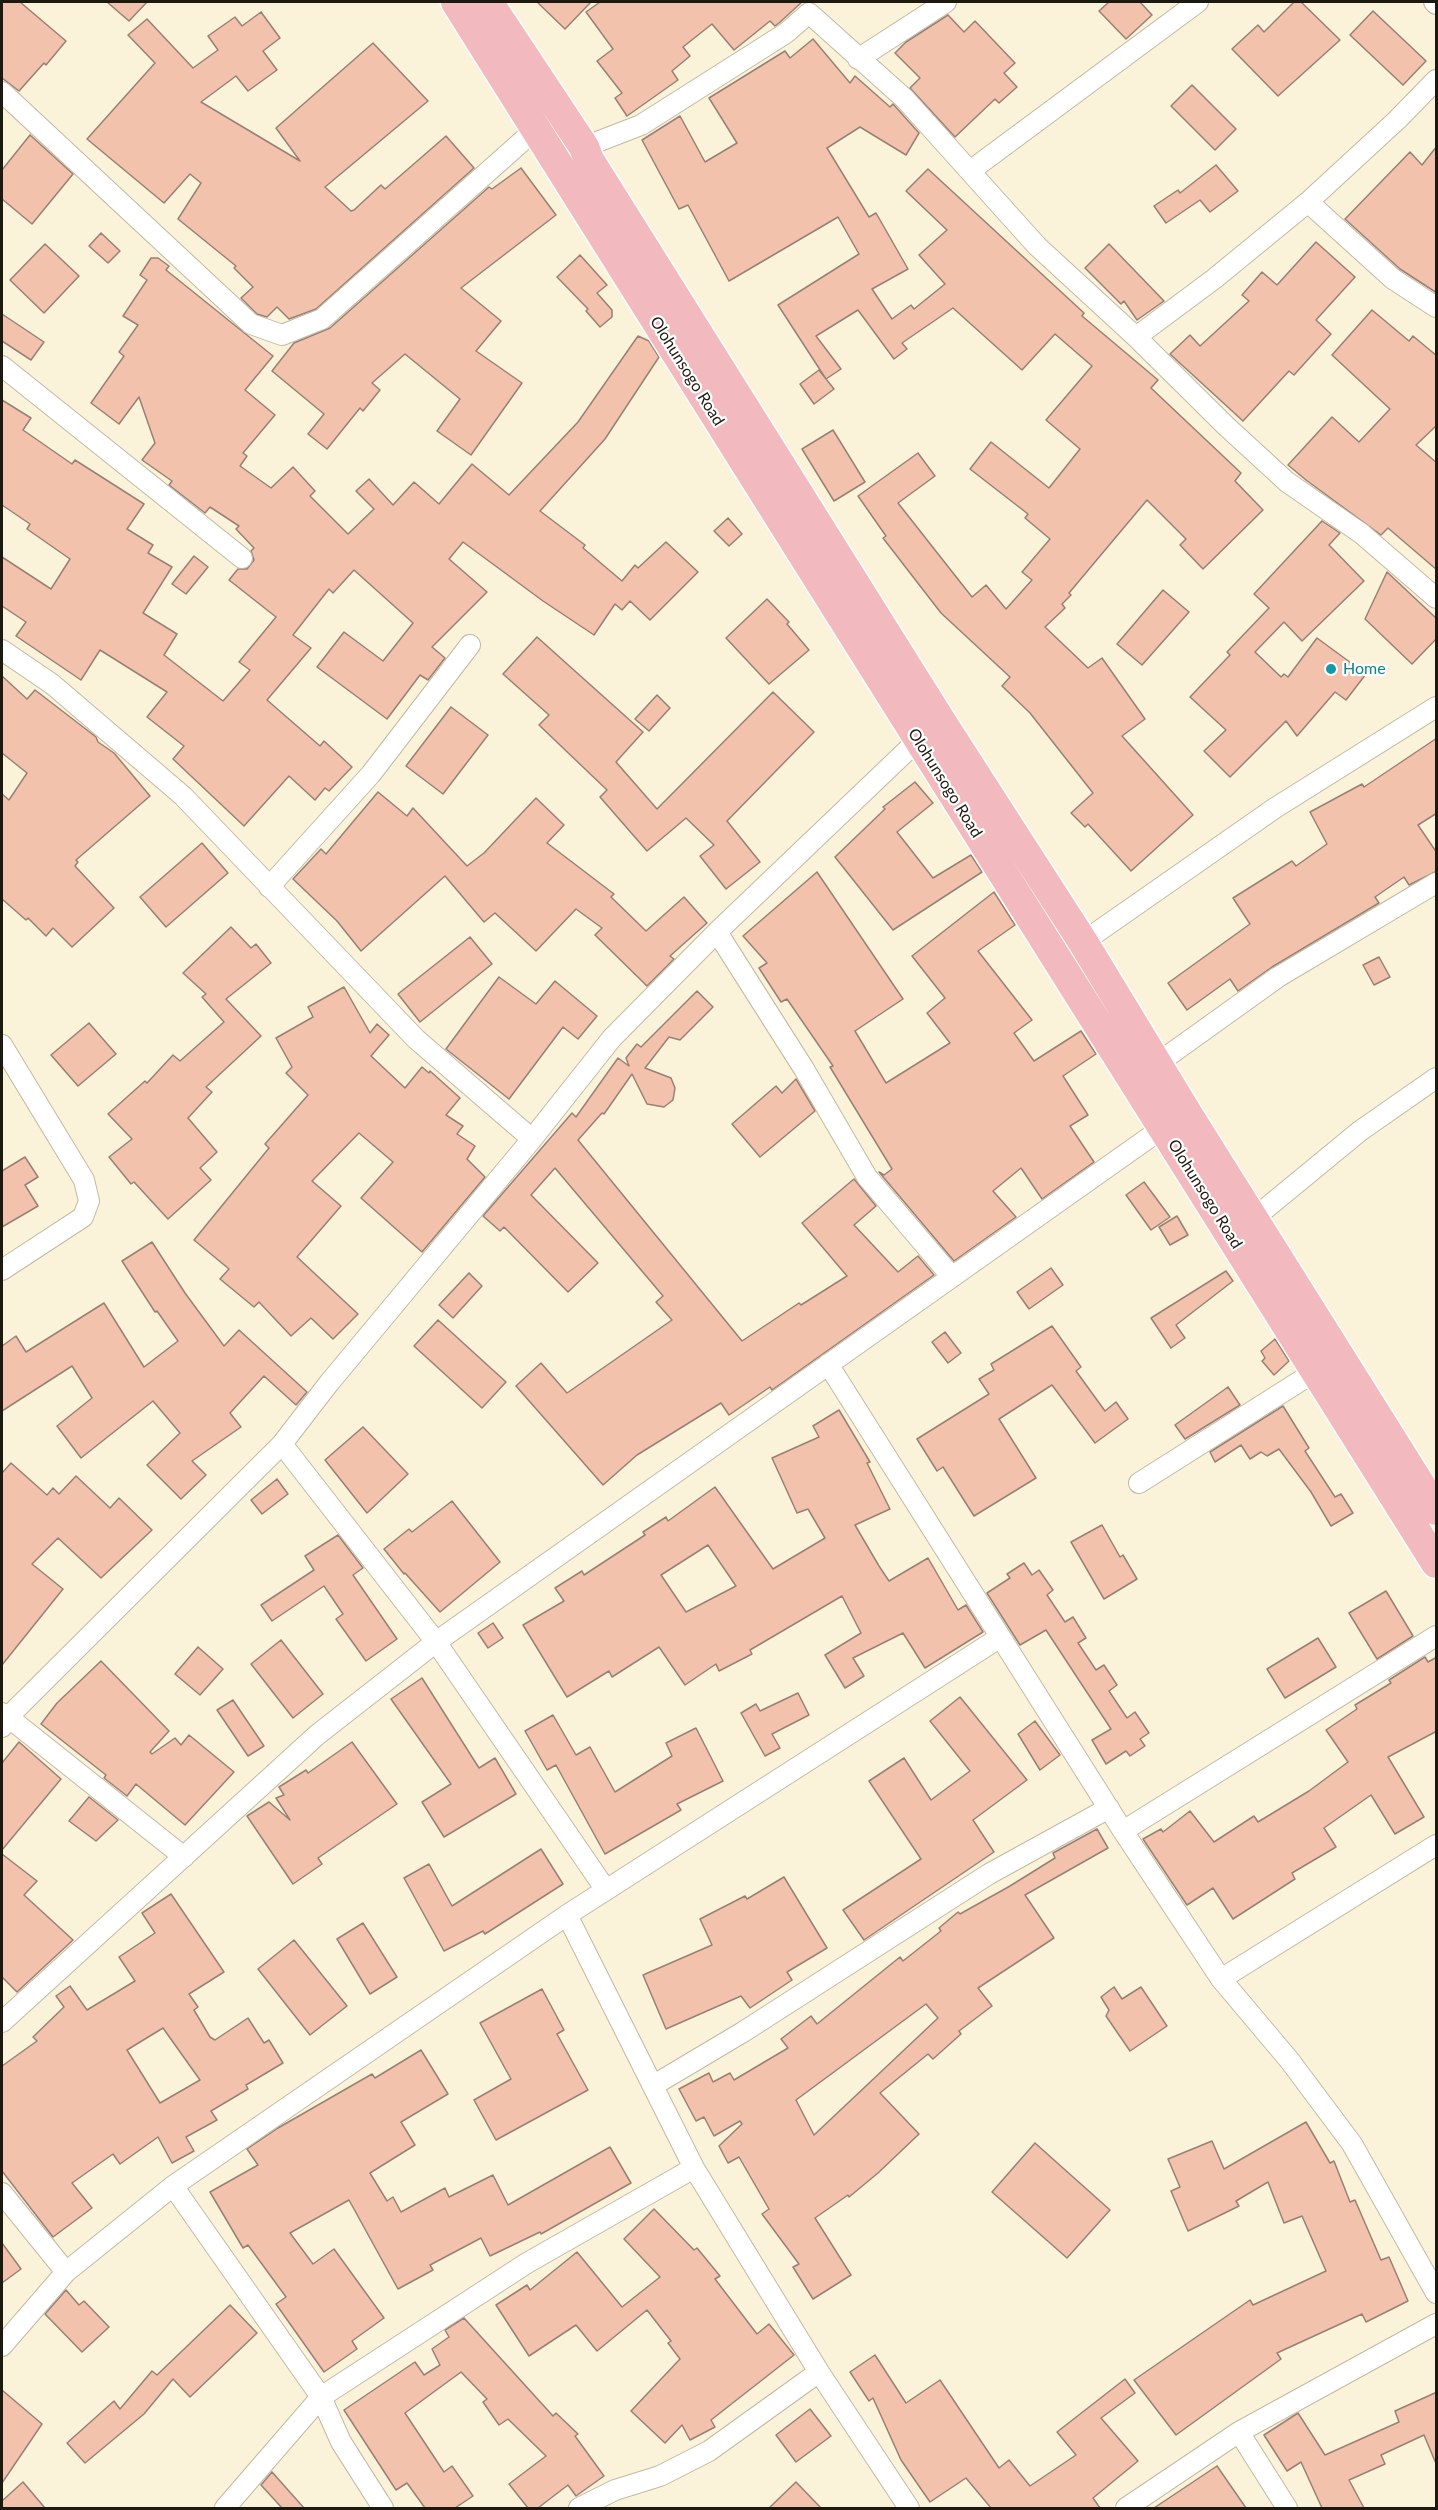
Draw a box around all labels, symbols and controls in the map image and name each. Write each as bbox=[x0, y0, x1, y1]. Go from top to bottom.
street label: Olohunsogo Road bbox=[646, 313, 728, 429]
place label: Home bbox=[1343, 659, 1386, 679]
marker: Home bbox=[1324, 662, 1338, 676]
street label: Olohunsogo Road bbox=[904, 725, 986, 841]
street label: Olohunsogo Road bbox=[1164, 1136, 1246, 1252]

